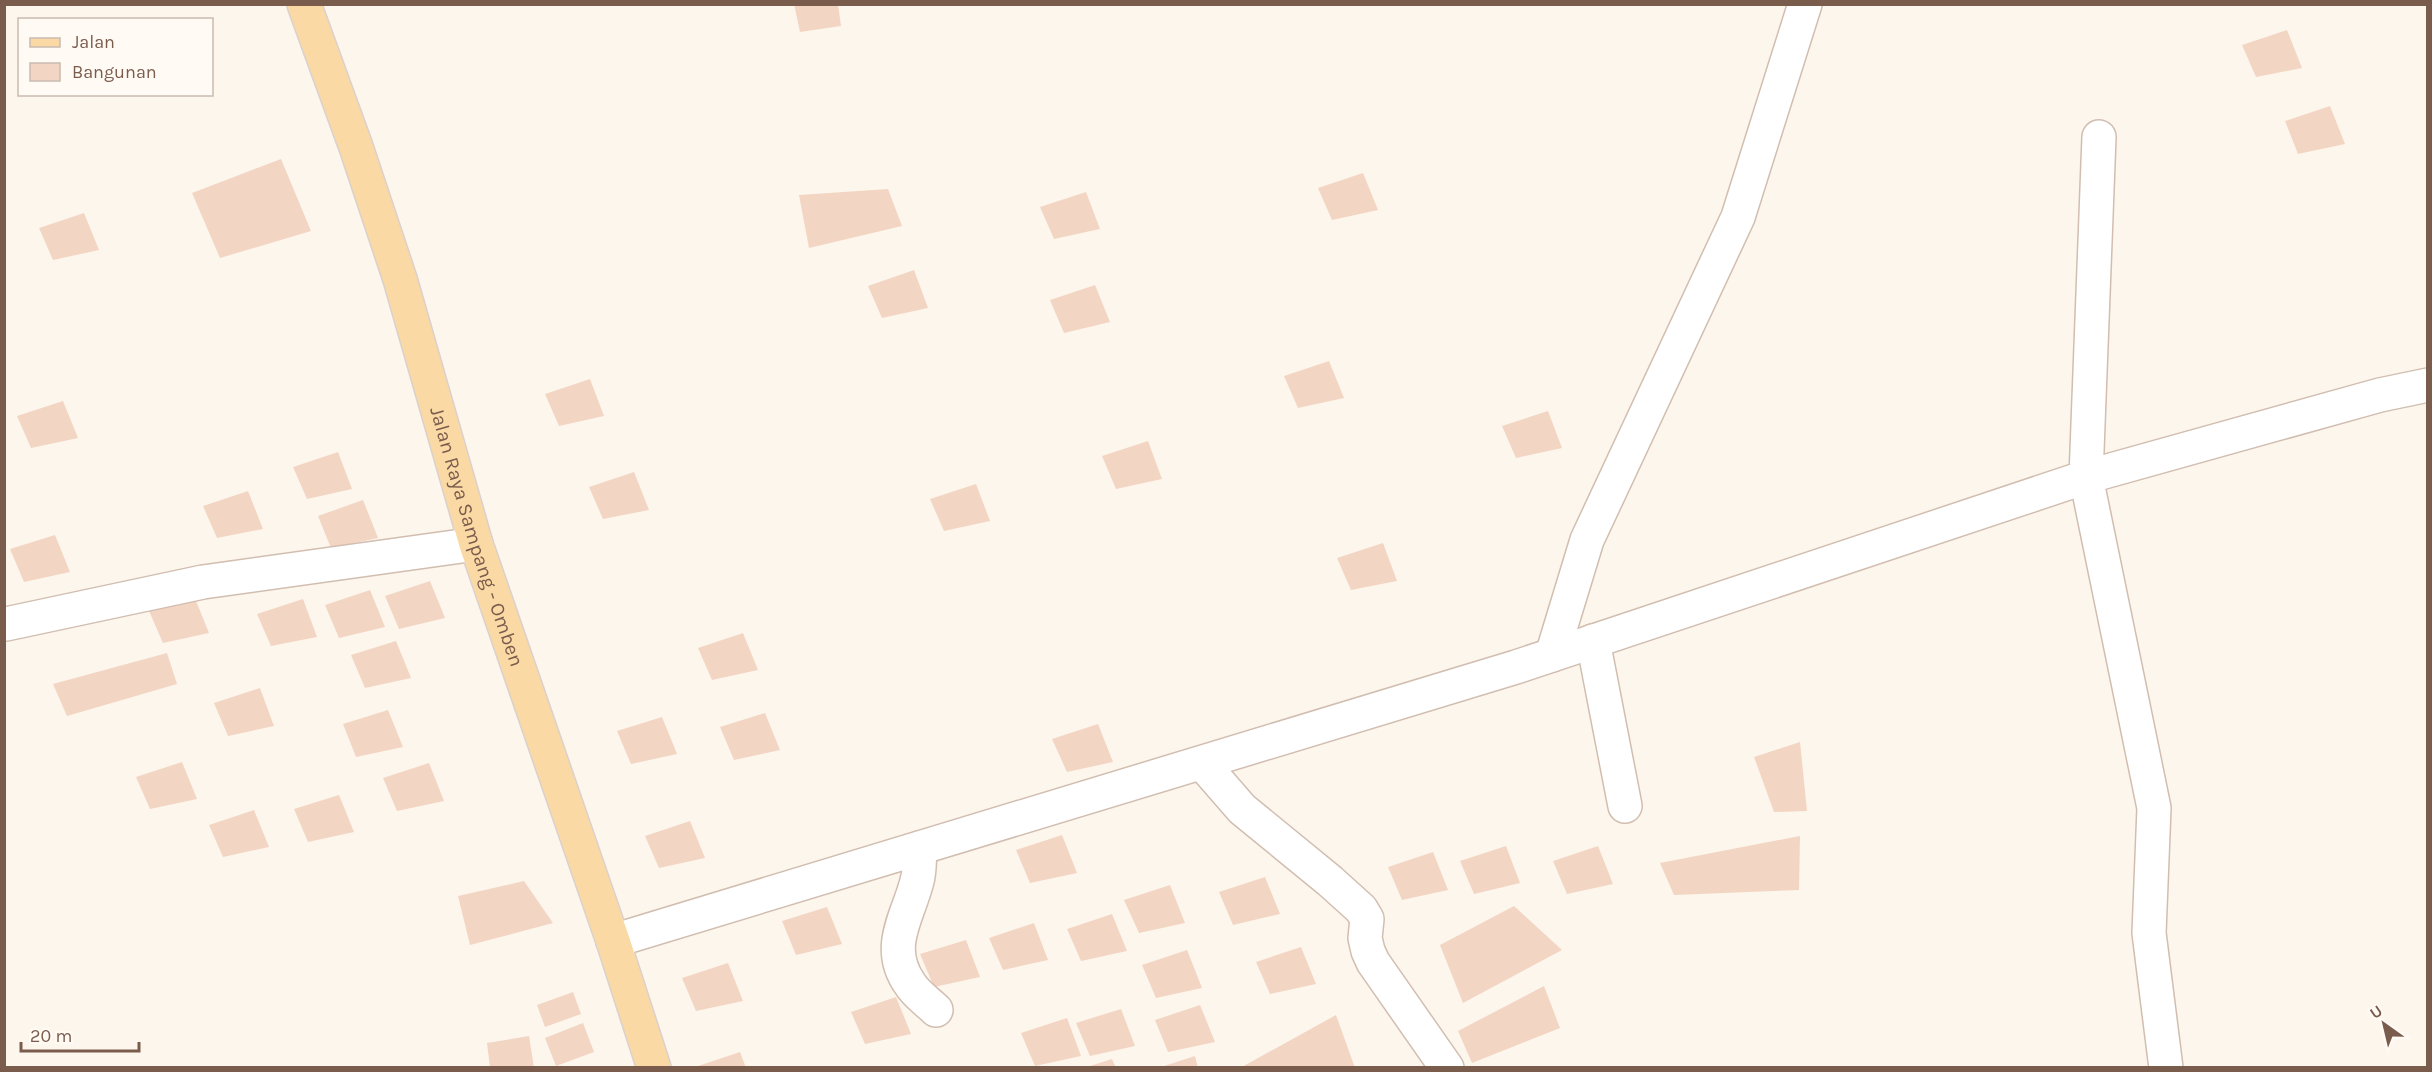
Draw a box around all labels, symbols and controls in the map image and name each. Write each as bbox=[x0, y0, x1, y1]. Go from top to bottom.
legend bbox=[18, 18, 213, 96]
text: Jalan bbox=[72, 31, 115, 53]
text: Bangunan bbox=[72, 61, 157, 83]
street label: Jalan Raya Sampang - Omben bbox=[425, 404, 528, 669]
north arrow bbox=[2354, 994, 2414, 1054]
text: U bbox=[2366, 1001, 2386, 1023]
scale bar bbox=[21, 1015, 140, 1053]
text: 20 m bbox=[30, 1025, 72, 1047]

